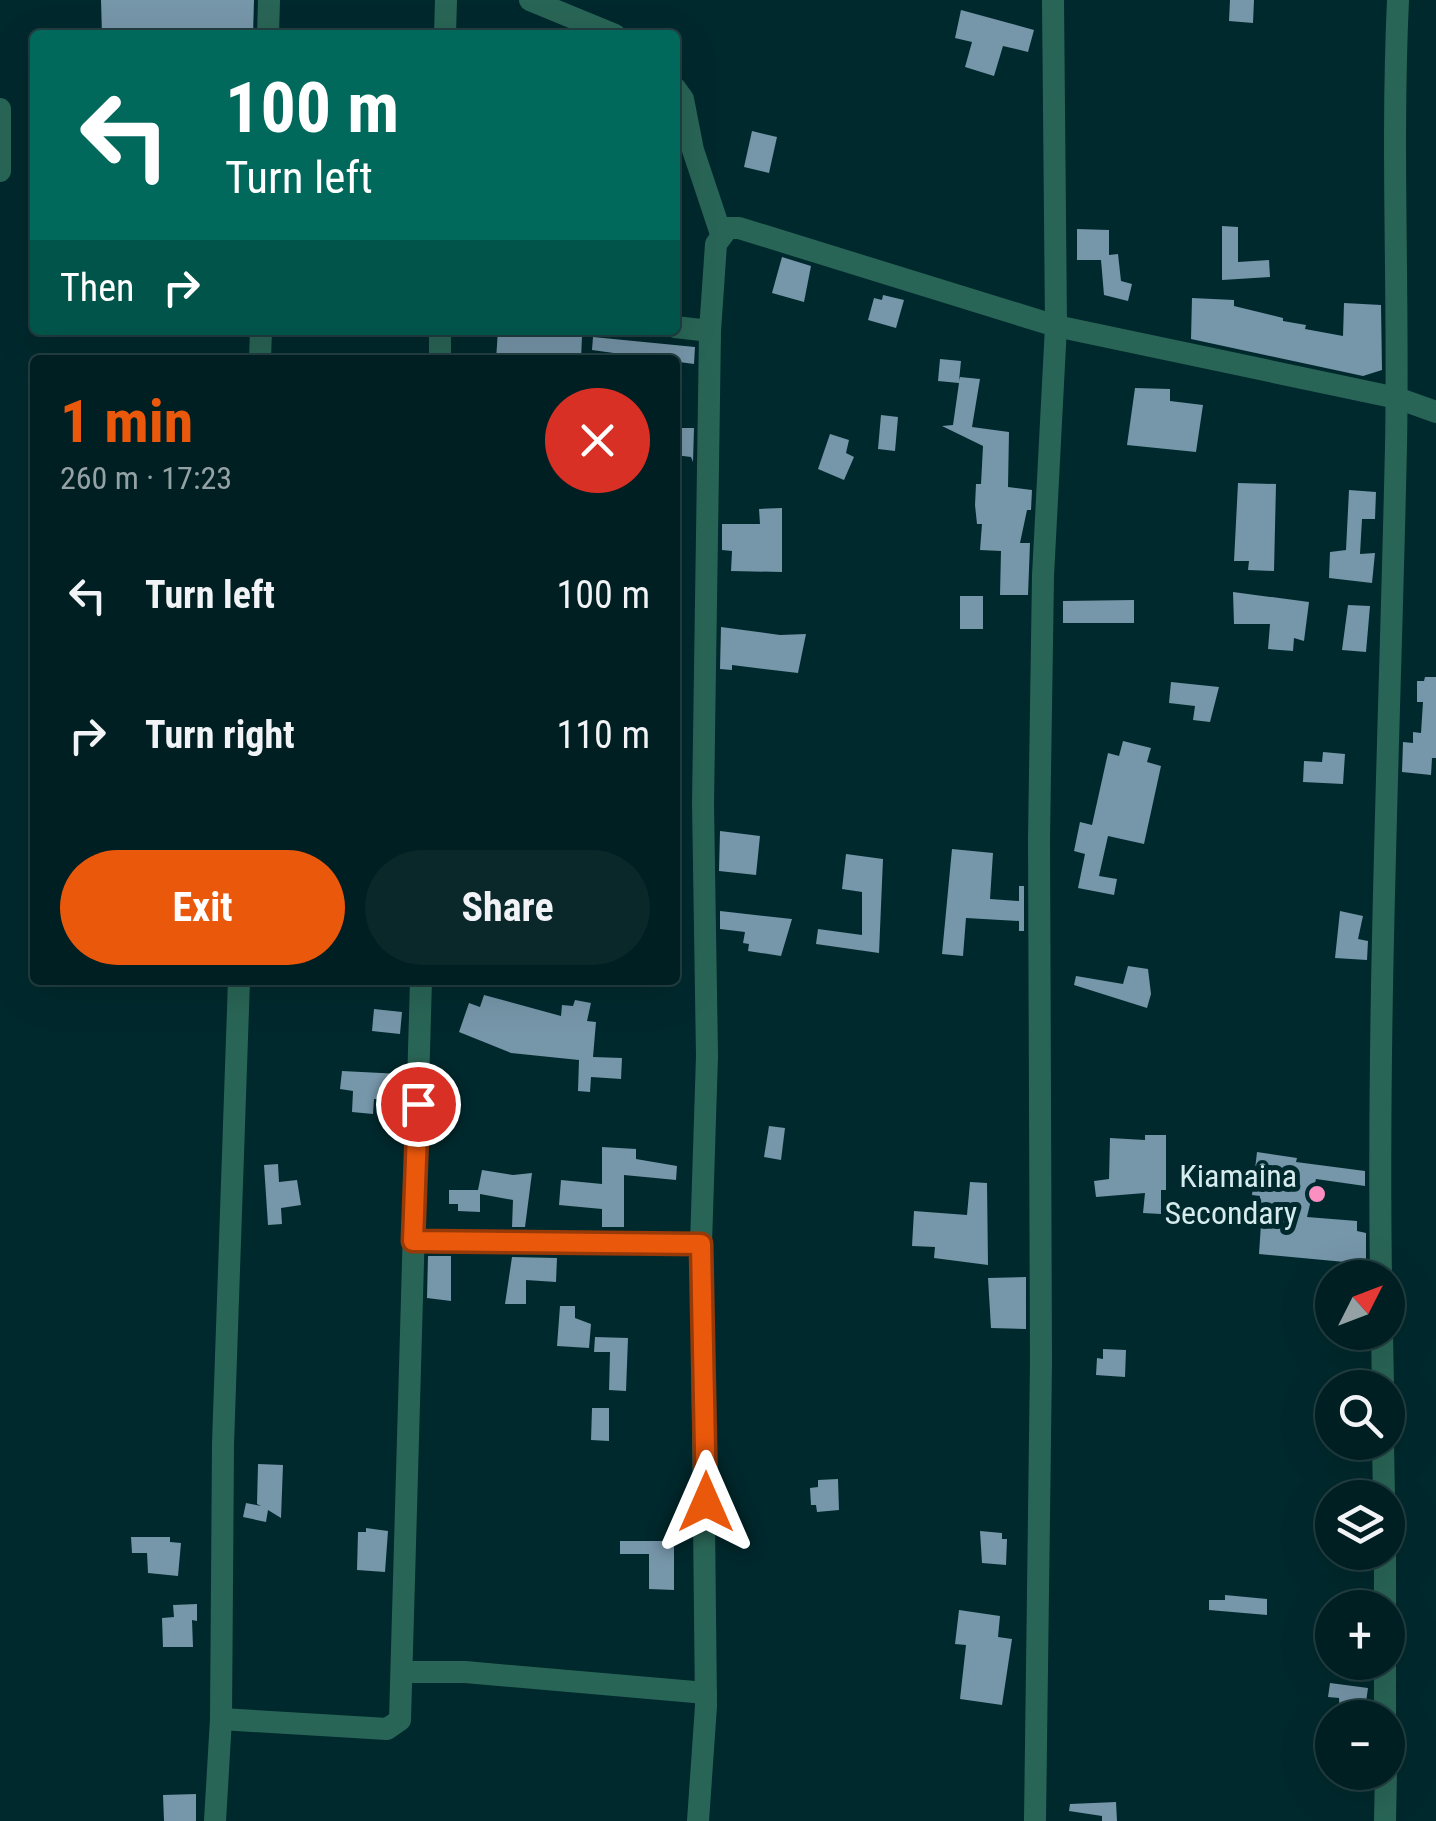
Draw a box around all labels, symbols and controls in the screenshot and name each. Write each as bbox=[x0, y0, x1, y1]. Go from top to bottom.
text: 100 m bbox=[225, 67, 399, 149]
icon: left bbox=[60, 70, 190, 200]
text: Turn left bbox=[225, 151, 373, 204]
icon: right bbox=[154, 260, 209, 315]
text: Then bbox=[60, 266, 134, 310]
text: 1 min bbox=[60, 386, 193, 457]
button: close bbox=[545, 388, 650, 493]
text: 260 m · 17:23 bbox=[60, 459, 232, 497]
icon: left bbox=[60, 568, 115, 623]
text: Turn left bbox=[145, 573, 275, 617]
text: 100 m bbox=[556, 573, 650, 617]
icon: right bbox=[60, 708, 115, 763]
text: Turn right bbox=[145, 713, 295, 757]
text: 110 m bbox=[556, 713, 650, 757]
button: Exit bbox=[60, 850, 345, 965]
button: Share bbox=[365, 850, 650, 965]
pin bbox=[376, 1062, 461, 1147]
icon: arrive bbox=[391, 1077, 446, 1132]
place label: Kiamaina Secondary bbox=[1165, 1157, 1297, 1232]
marker: Kiamaina Secondary bbox=[1306, 1183, 1328, 1205]
north arrow bbox=[1315, 1260, 1405, 1350]
map controls bbox=[1315, 1260, 1405, 1790]
button: search bbox=[1315, 1370, 1405, 1460]
position arrow bbox=[654, 1450, 758, 1554]
button: layers bbox=[1315, 1480, 1405, 1570]
button: + bbox=[1315, 1590, 1405, 1680]
button: − bbox=[1315, 1700, 1405, 1790]

